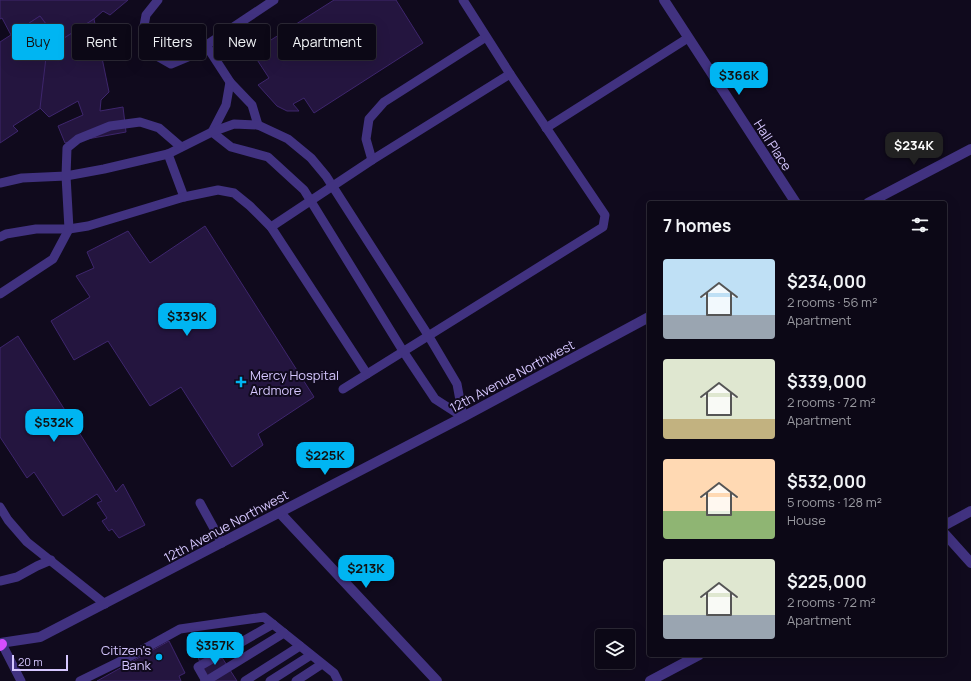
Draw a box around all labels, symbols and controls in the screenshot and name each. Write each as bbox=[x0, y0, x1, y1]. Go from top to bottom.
chip: Buy bbox=[12, 24, 64, 60]
chip: Rent bbox=[72, 24, 131, 60]
chip: Filters bbox=[139, 24, 206, 60]
chip: New bbox=[214, 24, 270, 60]
chip: Apartment bbox=[278, 24, 376, 60]
pin: $366K bbox=[711, 62, 767, 96]
text: $366K bbox=[719, 66, 759, 84]
street label: Hall Place bbox=[750, 116, 796, 174]
pin: $234K bbox=[886, 132, 942, 166]
text: $234K bbox=[894, 136, 934, 154]
text: 7 homes bbox=[663, 214, 731, 237]
icon: filters bbox=[909, 214, 931, 236]
text: $234,000 bbox=[787, 270, 866, 293]
icon: home bbox=[695, 275, 743, 323]
text: 2 rooms · 56 m² bbox=[787, 293, 877, 311]
pin: $339K bbox=[159, 303, 215, 337]
text: $339K bbox=[167, 307, 207, 325]
text: Apartment bbox=[787, 311, 851, 329]
street label: 12th Avenue Northwest bbox=[447, 336, 577, 416]
place label: Mercy Hospital Ardmore bbox=[250, 366, 339, 399]
text: $339,000 bbox=[787, 370, 867, 393]
icon: home bbox=[695, 375, 743, 423]
marker: Mercy Hospital Ardmore bbox=[235, 376, 247, 388]
text: 2 rooms · 72 m² bbox=[787, 393, 876, 411]
pin: $532K bbox=[26, 409, 82, 443]
text: Apartment bbox=[787, 411, 851, 429]
text: $532K bbox=[34, 413, 74, 431]
pin: $225K bbox=[297, 442, 353, 476]
text: $225K bbox=[305, 446, 345, 464]
text: $532,000 bbox=[787, 470, 866, 493]
icon: home bbox=[695, 475, 743, 523]
street label: 12th Avenue Northwest bbox=[161, 486, 291, 566]
text: 5 rooms · 128 m² bbox=[787, 493, 882, 511]
text: House bbox=[787, 511, 826, 529]
pin: $213K bbox=[338, 555, 394, 589]
text: $213K bbox=[347, 559, 385, 577]
text: $225,000 bbox=[787, 570, 867, 593]
icon: home bbox=[695, 575, 743, 623]
text: 2 rooms · 72 m² bbox=[787, 593, 876, 611]
text: Apartment bbox=[787, 611, 851, 629]
map controls bbox=[595, 629, 635, 669]
button: layers bbox=[595, 629, 635, 669]
pin: $357K bbox=[187, 632, 243, 666]
text: $357K bbox=[196, 636, 234, 654]
place label: Citizen's Bank bbox=[101, 641, 152, 674]
marker: Citizen's Bank bbox=[154, 652, 164, 662]
scale bar bbox=[12, 653, 68, 672]
text: 20 m bbox=[18, 654, 43, 669]

